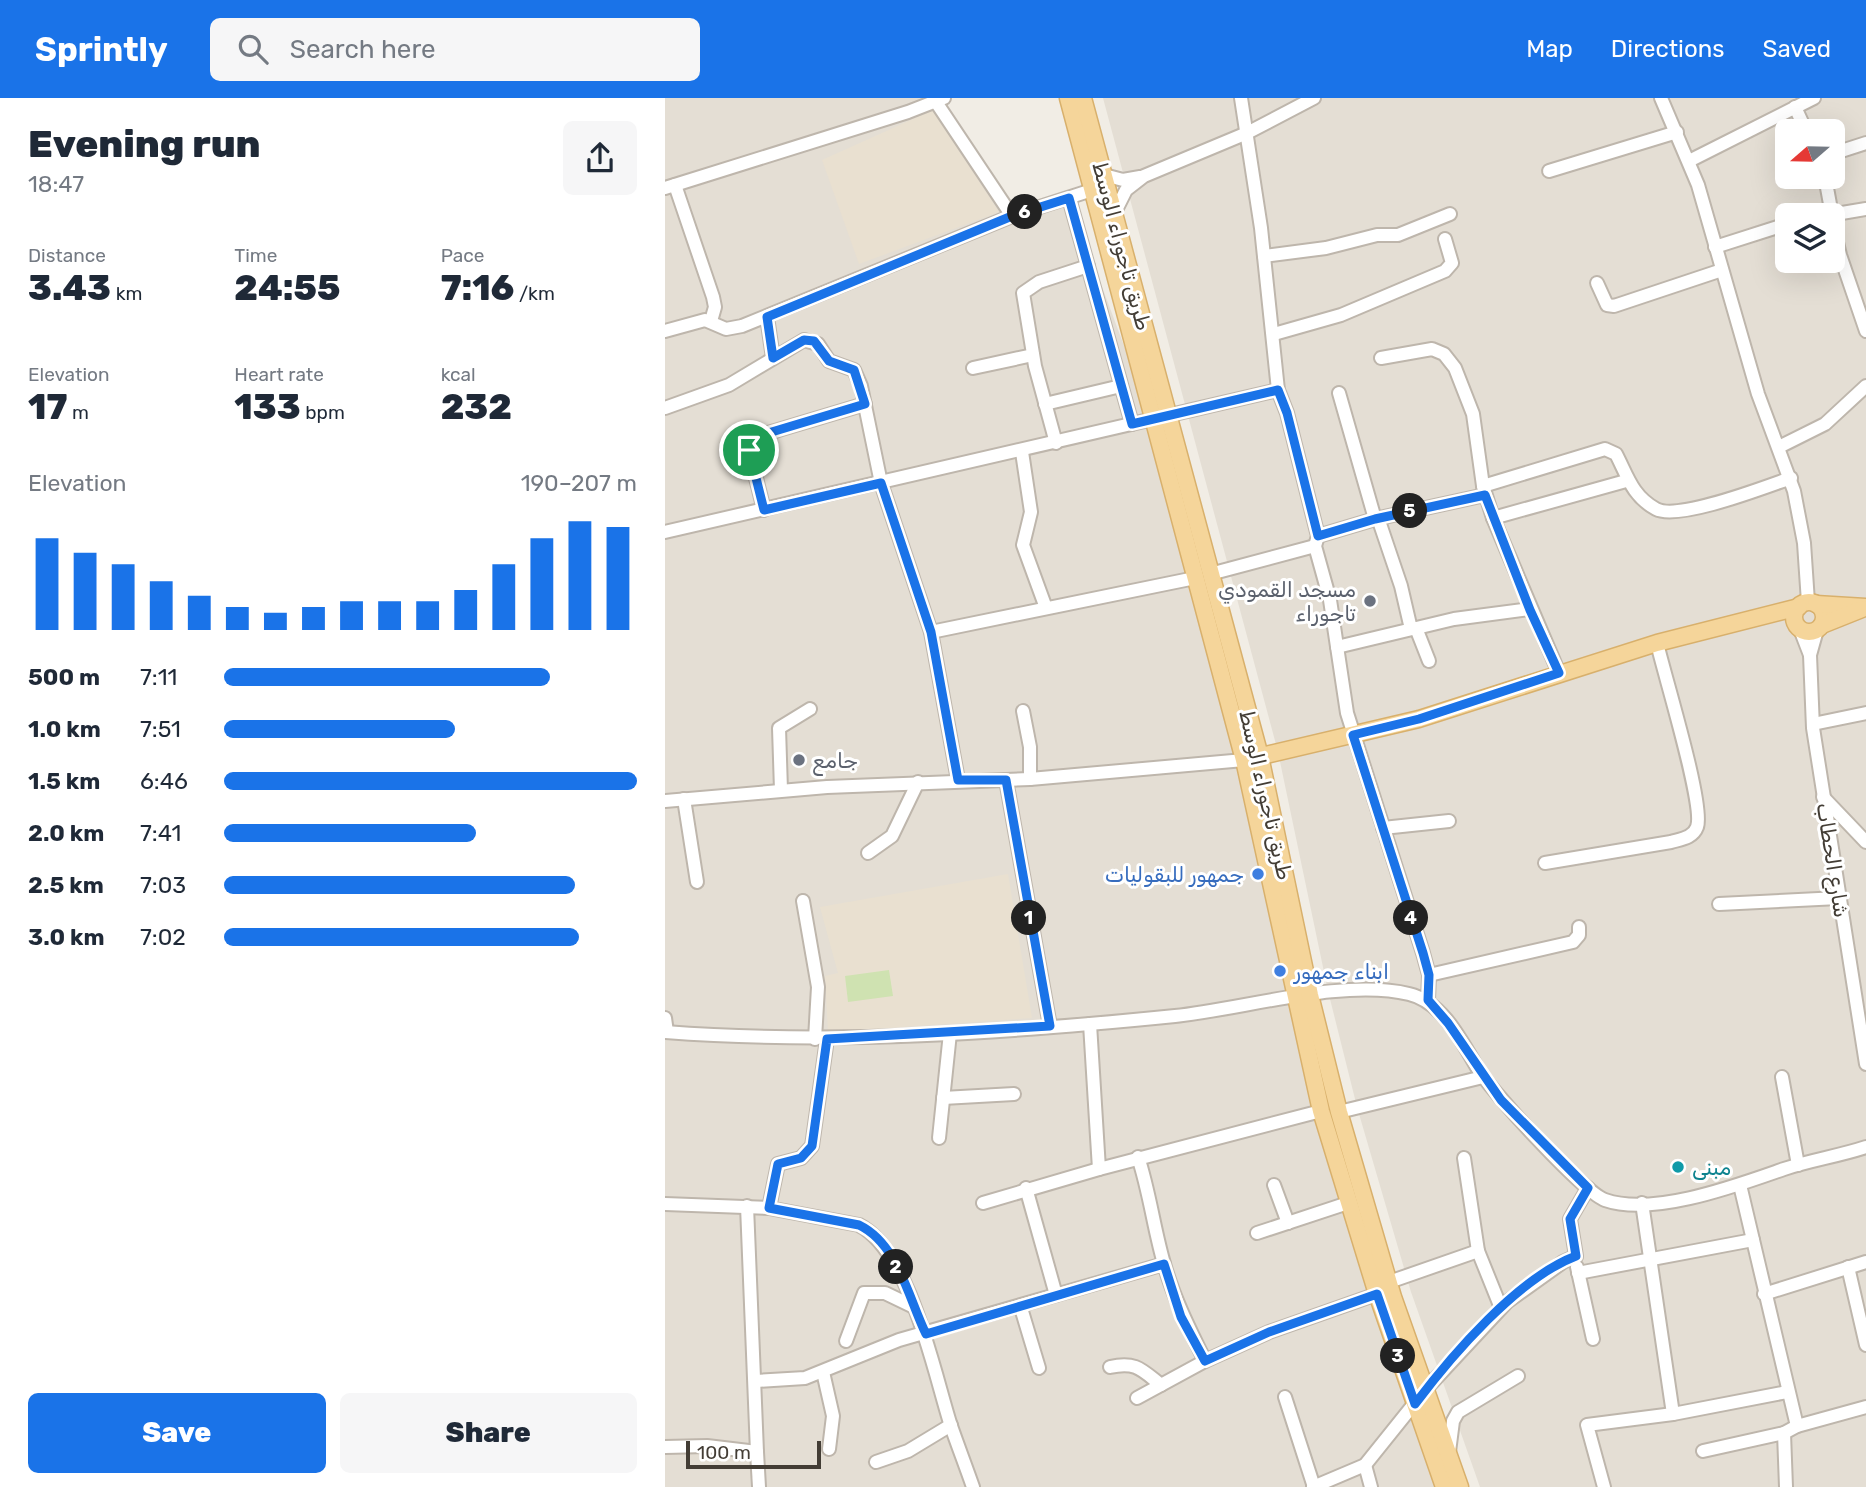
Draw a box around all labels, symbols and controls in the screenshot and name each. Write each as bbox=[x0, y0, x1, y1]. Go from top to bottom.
search box bbox=[210, 18, 700, 81]
text: Sprintly bbox=[35, 30, 168, 69]
icon: search bbox=[234, 30, 272, 68]
text: Search here bbox=[290, 34, 436, 65]
text: Map bbox=[1526, 35, 1573, 63]
text: Directions bbox=[1611, 35, 1724, 63]
text: Saved bbox=[1762, 35, 1831, 63]
north arrow bbox=[1775, 119, 1845, 189]
map controls bbox=[1775, 119, 1845, 273]
text: Evening run bbox=[28, 121, 261, 167]
button: share bbox=[563, 121, 637, 195]
street label: طريق تاجوراء الوسط bbox=[1087, 159, 1157, 333]
text: 18:47 bbox=[28, 170, 84, 198]
pin: 6 bbox=[1007, 194, 1043, 230]
text: 6 bbox=[1018, 200, 1031, 223]
button: layers bbox=[1775, 203, 1845, 273]
text: Distance bbox=[28, 244, 106, 267]
text: Time bbox=[234, 244, 277, 267]
text: Pace bbox=[441, 244, 484, 267]
text: 3.43 bbox=[28, 267, 111, 309]
text: 24:55 bbox=[234, 267, 340, 309]
text: 7:16 bbox=[441, 267, 514, 309]
text: km bbox=[111, 282, 142, 305]
text: /km bbox=[514, 282, 555, 305]
text: Elevation bbox=[28, 363, 109, 386]
text: Heart rate bbox=[234, 363, 324, 386]
text: kcal bbox=[441, 363, 476, 386]
text: 17 bbox=[28, 386, 67, 428]
text: 133 bbox=[234, 386, 301, 428]
text: 232 bbox=[441, 386, 512, 428]
text: m bbox=[67, 401, 89, 424]
text: bpm bbox=[301, 401, 345, 424]
pin bbox=[719, 420, 779, 480]
icon: arrive bbox=[730, 431, 768, 469]
text: Elevation bbox=[28, 469, 127, 497]
text: 190–207 m bbox=[521, 469, 637, 497]
pin: 5 bbox=[1393, 494, 1427, 528]
text: 5 bbox=[1403, 499, 1416, 522]
place label: مسجد القمودي تاجوراء bbox=[1218, 577, 1356, 626]
marker: مسجد القمودي تاجوراء bbox=[1362, 593, 1378, 609]
text: 500 m bbox=[28, 663, 100, 691]
text: 7:11 bbox=[140, 663, 177, 691]
street label: طريق تاجوراء الوسط bbox=[1234, 708, 1298, 882]
text: 1.0 km bbox=[28, 715, 101, 743]
text: 7:51 bbox=[140, 715, 181, 743]
place label: جامع bbox=[813, 748, 858, 776]
marker: جامع bbox=[791, 752, 807, 768]
text: 1.5 km bbox=[28, 767, 100, 795]
text: 6:46 bbox=[140, 767, 188, 795]
street label: شارع الحطاب bbox=[1810, 801, 1854, 919]
text: 2.0 km bbox=[28, 819, 104, 847]
text: 7:41 bbox=[140, 819, 181, 847]
place label: جمهور للبقوليات bbox=[1105, 862, 1244, 887]
marker: جمهور للبقوليات bbox=[1250, 866, 1266, 882]
text: 2.5 km bbox=[28, 871, 104, 899]
text: 7:03 bbox=[140, 871, 186, 899]
pin: 1 bbox=[1011, 900, 1047, 936]
pin: 4 bbox=[1393, 900, 1429, 936]
text: 1 bbox=[1024, 906, 1033, 929]
text: 4 bbox=[1404, 906, 1417, 929]
text: 3.0 km bbox=[28, 923, 105, 951]
text: 7:02 bbox=[140, 923, 186, 951]
place label: ابناء جمهور bbox=[1292, 959, 1389, 984]
marker: ابناء جمهور bbox=[1272, 963, 1288, 979]
place label: مبنى bbox=[1692, 1155, 1731, 1180]
marker: مبنى bbox=[1670, 1159, 1686, 1175]
pin: 2 bbox=[879, 1250, 913, 1284]
text: 2 bbox=[889, 1255, 902, 1278]
pin: 3 bbox=[1381, 1338, 1415, 1374]
text: 3 bbox=[1391, 1344, 1404, 1367]
button: Save bbox=[28, 1393, 326, 1473]
button: Share bbox=[340, 1393, 637, 1473]
scale bar bbox=[686, 1438, 821, 1470]
text: 100 m bbox=[697, 1441, 751, 1464]

